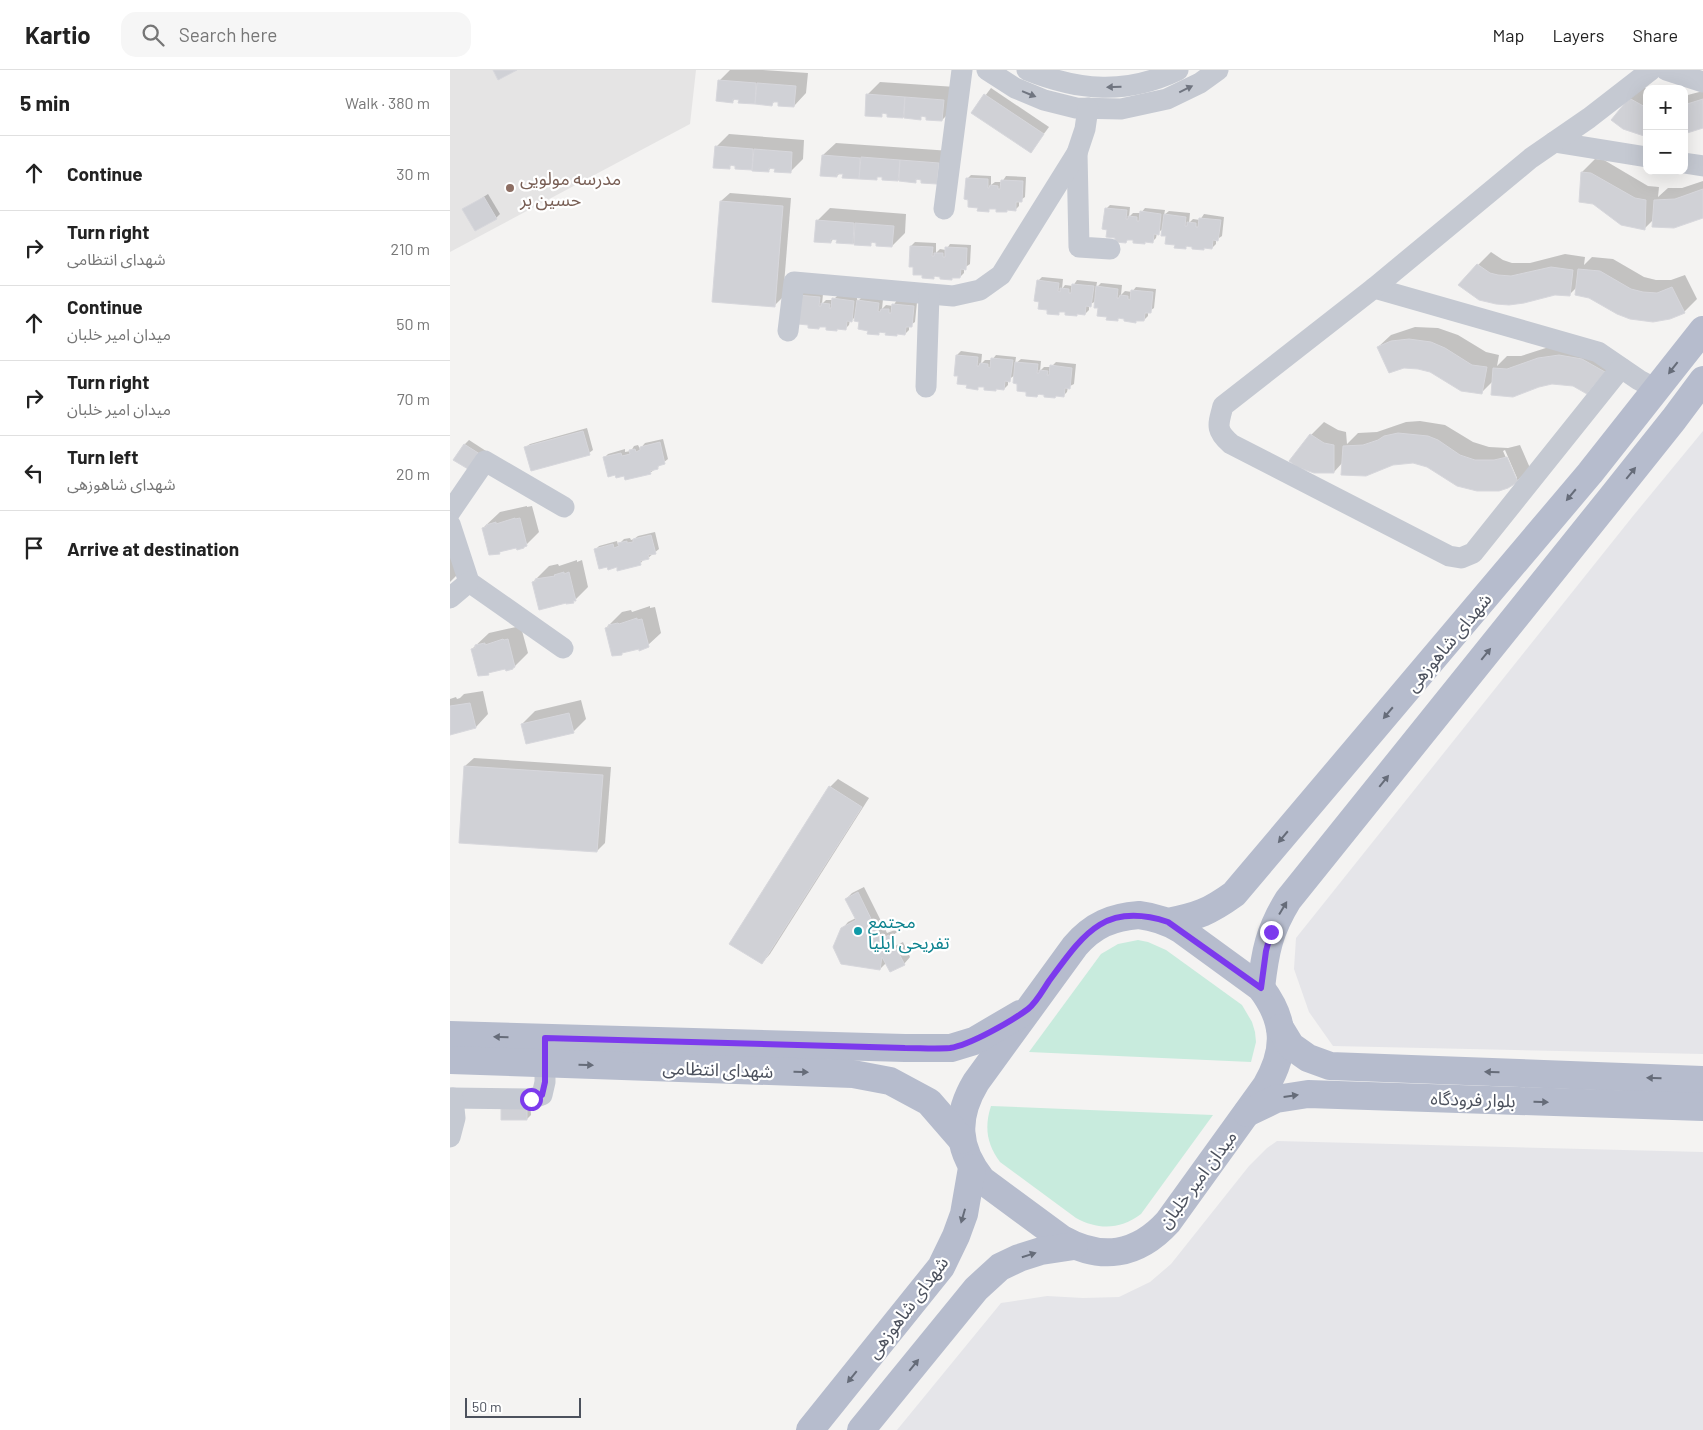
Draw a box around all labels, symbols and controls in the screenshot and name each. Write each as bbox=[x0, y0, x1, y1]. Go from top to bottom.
search box bbox=[121, 12, 471, 57]
text: Kartio bbox=[25, 20, 91, 49]
icon: search bbox=[139, 21, 167, 49]
text: Search here bbox=[179, 23, 277, 46]
text: Map bbox=[1492, 24, 1524, 46]
text: Layers bbox=[1552, 24, 1605, 46]
text: Share bbox=[1633, 24, 1678, 46]
one-way arrow bbox=[1106, 83, 1122, 91]
one-way arrow bbox=[1179, 85, 1193, 93]
map controls bbox=[1643, 85, 1688, 175]
button: + bbox=[1643, 85, 1688, 130]
text: 5 min bbox=[20, 90, 70, 115]
one-way arrow bbox=[1022, 90, 1036, 98]
text: Walk · 380 m bbox=[345, 93, 430, 112]
button: − bbox=[1643, 130, 1688, 175]
icon: ahead bbox=[20, 159, 48, 187]
text: Continue bbox=[67, 162, 143, 185]
text: 30 m bbox=[396, 164, 430, 183]
place label: مدرسه مولویی حسین بر bbox=[519, 167, 621, 211]
marker: مدرسه مولویی حسین بر bbox=[504, 182, 516, 194]
text: Turn right bbox=[67, 220, 149, 243]
icon: right bbox=[20, 234, 48, 262]
text: 210 m bbox=[391, 239, 430, 258]
text: شهدای انتظامی bbox=[67, 249, 166, 268]
text: Continue bbox=[67, 295, 143, 318]
icon: ahead bbox=[20, 309, 48, 337]
text: 50 m bbox=[396, 314, 430, 333]
text: میدان امیر خلبان bbox=[67, 324, 171, 343]
one-way arrow bbox=[1668, 361, 1678, 375]
text: Turn right bbox=[67, 370, 149, 393]
icon: right bbox=[20, 384, 48, 412]
text: 70 m bbox=[397, 389, 430, 408]
text: میدان امیر خلبان bbox=[67, 399, 171, 418]
text: Turn left bbox=[67, 445, 138, 468]
icon: left bbox=[20, 459, 48, 487]
text: 20 m bbox=[396, 464, 430, 483]
one-way arrow bbox=[1626, 467, 1637, 480]
text: شهدای شاهوزهی bbox=[67, 474, 175, 493]
one-way arrow bbox=[1566, 488, 1577, 501]
icon: arrive bbox=[20, 534, 48, 562]
text: Arrive at destination bbox=[67, 537, 239, 560]
street label: شهدای شاهوزهی bbox=[1400, 588, 1496, 696]
one-way arrow bbox=[1480, 648, 1491, 661]
one-way arrow bbox=[1382, 706, 1393, 719]
one-way arrow bbox=[1378, 774, 1389, 787]
one-way arrow bbox=[1277, 830, 1288, 843]
one-way arrow bbox=[1279, 902, 1288, 915]
place label: مجتمع تفریحی ایلیا bbox=[868, 910, 950, 954]
route end bbox=[1260, 921, 1283, 944]
marker: مجتمع تفریحی ایلیا bbox=[852, 925, 864, 937]
one-way arrow bbox=[493, 1032, 509, 1040]
street label: شهدای انتظامی bbox=[662, 1056, 774, 1083]
one-way arrow bbox=[578, 1061, 594, 1069]
one-way arrow bbox=[793, 1068, 809, 1076]
one-way arrow bbox=[1484, 1068, 1500, 1076]
one-way arrow bbox=[1646, 1074, 1662, 1082]
street label: بلوار فرودگاه bbox=[1430, 1087, 1516, 1112]
route start bbox=[520, 1088, 543, 1111]
one-way arrow bbox=[1284, 1092, 1300, 1100]
one-way arrow bbox=[1533, 1098, 1549, 1106]
street label: میدان امیر خلبان bbox=[1153, 1126, 1242, 1233]
one-way arrow bbox=[959, 1208, 967, 1224]
one-way arrow bbox=[1022, 1251, 1037, 1258]
street label: شهدای شاهوزهی bbox=[861, 1252, 953, 1363]
one-way arrow bbox=[908, 1359, 919, 1372]
one-way arrow bbox=[847, 1371, 858, 1384]
scale bar bbox=[465, 1395, 581, 1418]
text: 50 m bbox=[472, 1398, 501, 1415]

